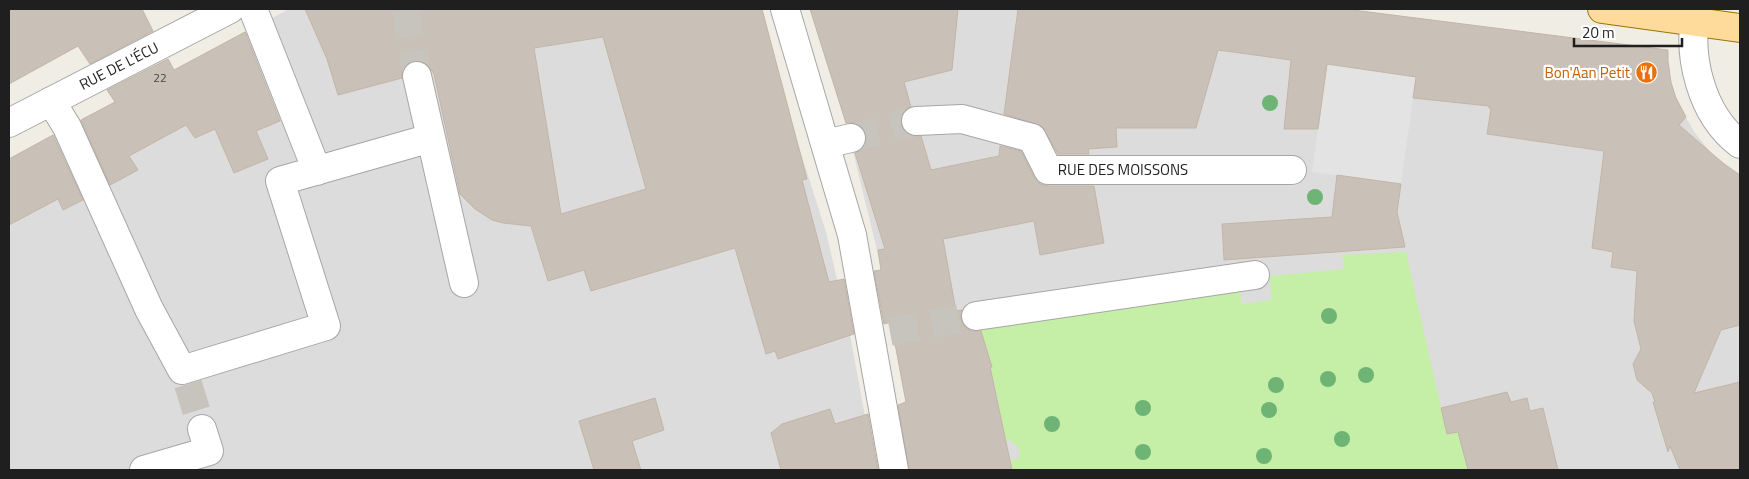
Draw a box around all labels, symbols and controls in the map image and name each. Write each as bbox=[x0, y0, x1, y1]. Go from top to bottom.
scale bar bbox=[1574, 15, 1682, 47]
text: 20 m bbox=[1582, 21, 1615, 44]
street label: RUE DE L'ÉCU bbox=[75, 36, 163, 95]
place label: Bon'Aan Petit bbox=[1544, 61, 1631, 84]
restaurant icon: Bon'Aan Petit bbox=[1634, 61, 1658, 85]
house number: 22 bbox=[153, 68, 167, 87]
street label: RUE DES MOISSONS bbox=[1058, 158, 1188, 181]

